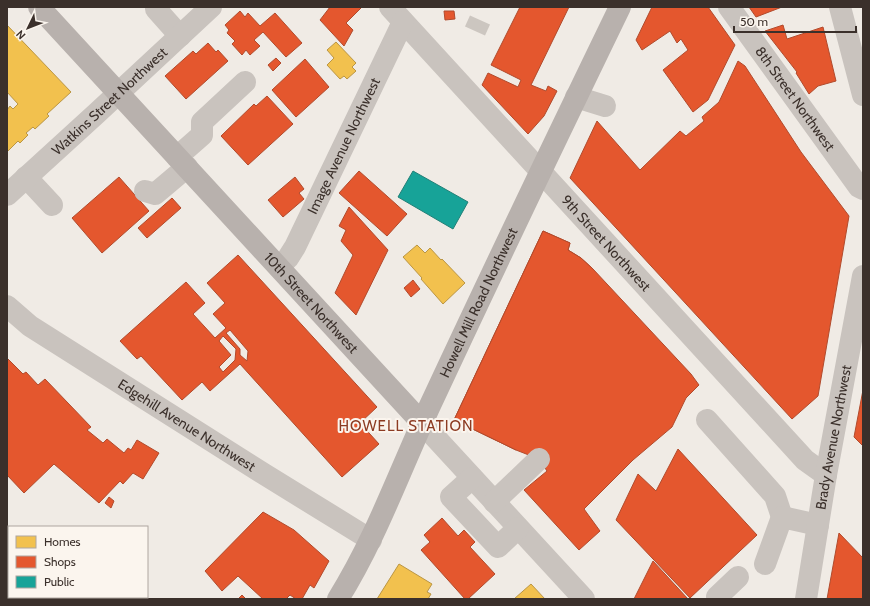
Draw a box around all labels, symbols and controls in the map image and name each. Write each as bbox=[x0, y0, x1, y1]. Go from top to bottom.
north arrow bbox=[8, 8, 48, 48]
scale bar bbox=[734, 8, 856, 34]
text: 50 m bbox=[740, 14, 768, 29]
text: N bbox=[13, 27, 28, 42]
street label: Watkins Street Northwest bbox=[48, 43, 171, 159]
street label: 8th Street Northwest bbox=[751, 43, 839, 155]
street label: Image Avenue Northwest bbox=[303, 74, 384, 217]
street label: 9th Street Northwest bbox=[558, 191, 655, 295]
street label: Howell Mill Road Northwest bbox=[435, 225, 522, 381]
street label: 10th Street Northwest bbox=[260, 249, 362, 357]
street label: Brady Avenue Northwest bbox=[812, 363, 855, 511]
street label: Edgehill Avenue Northwest bbox=[115, 375, 259, 475]
district label: HOWELL STATION bbox=[338, 417, 474, 435]
legend bbox=[8, 526, 148, 598]
text: Homes bbox=[44, 534, 81, 549]
text: Shops bbox=[44, 554, 76, 569]
text: Public bbox=[44, 574, 75, 589]

